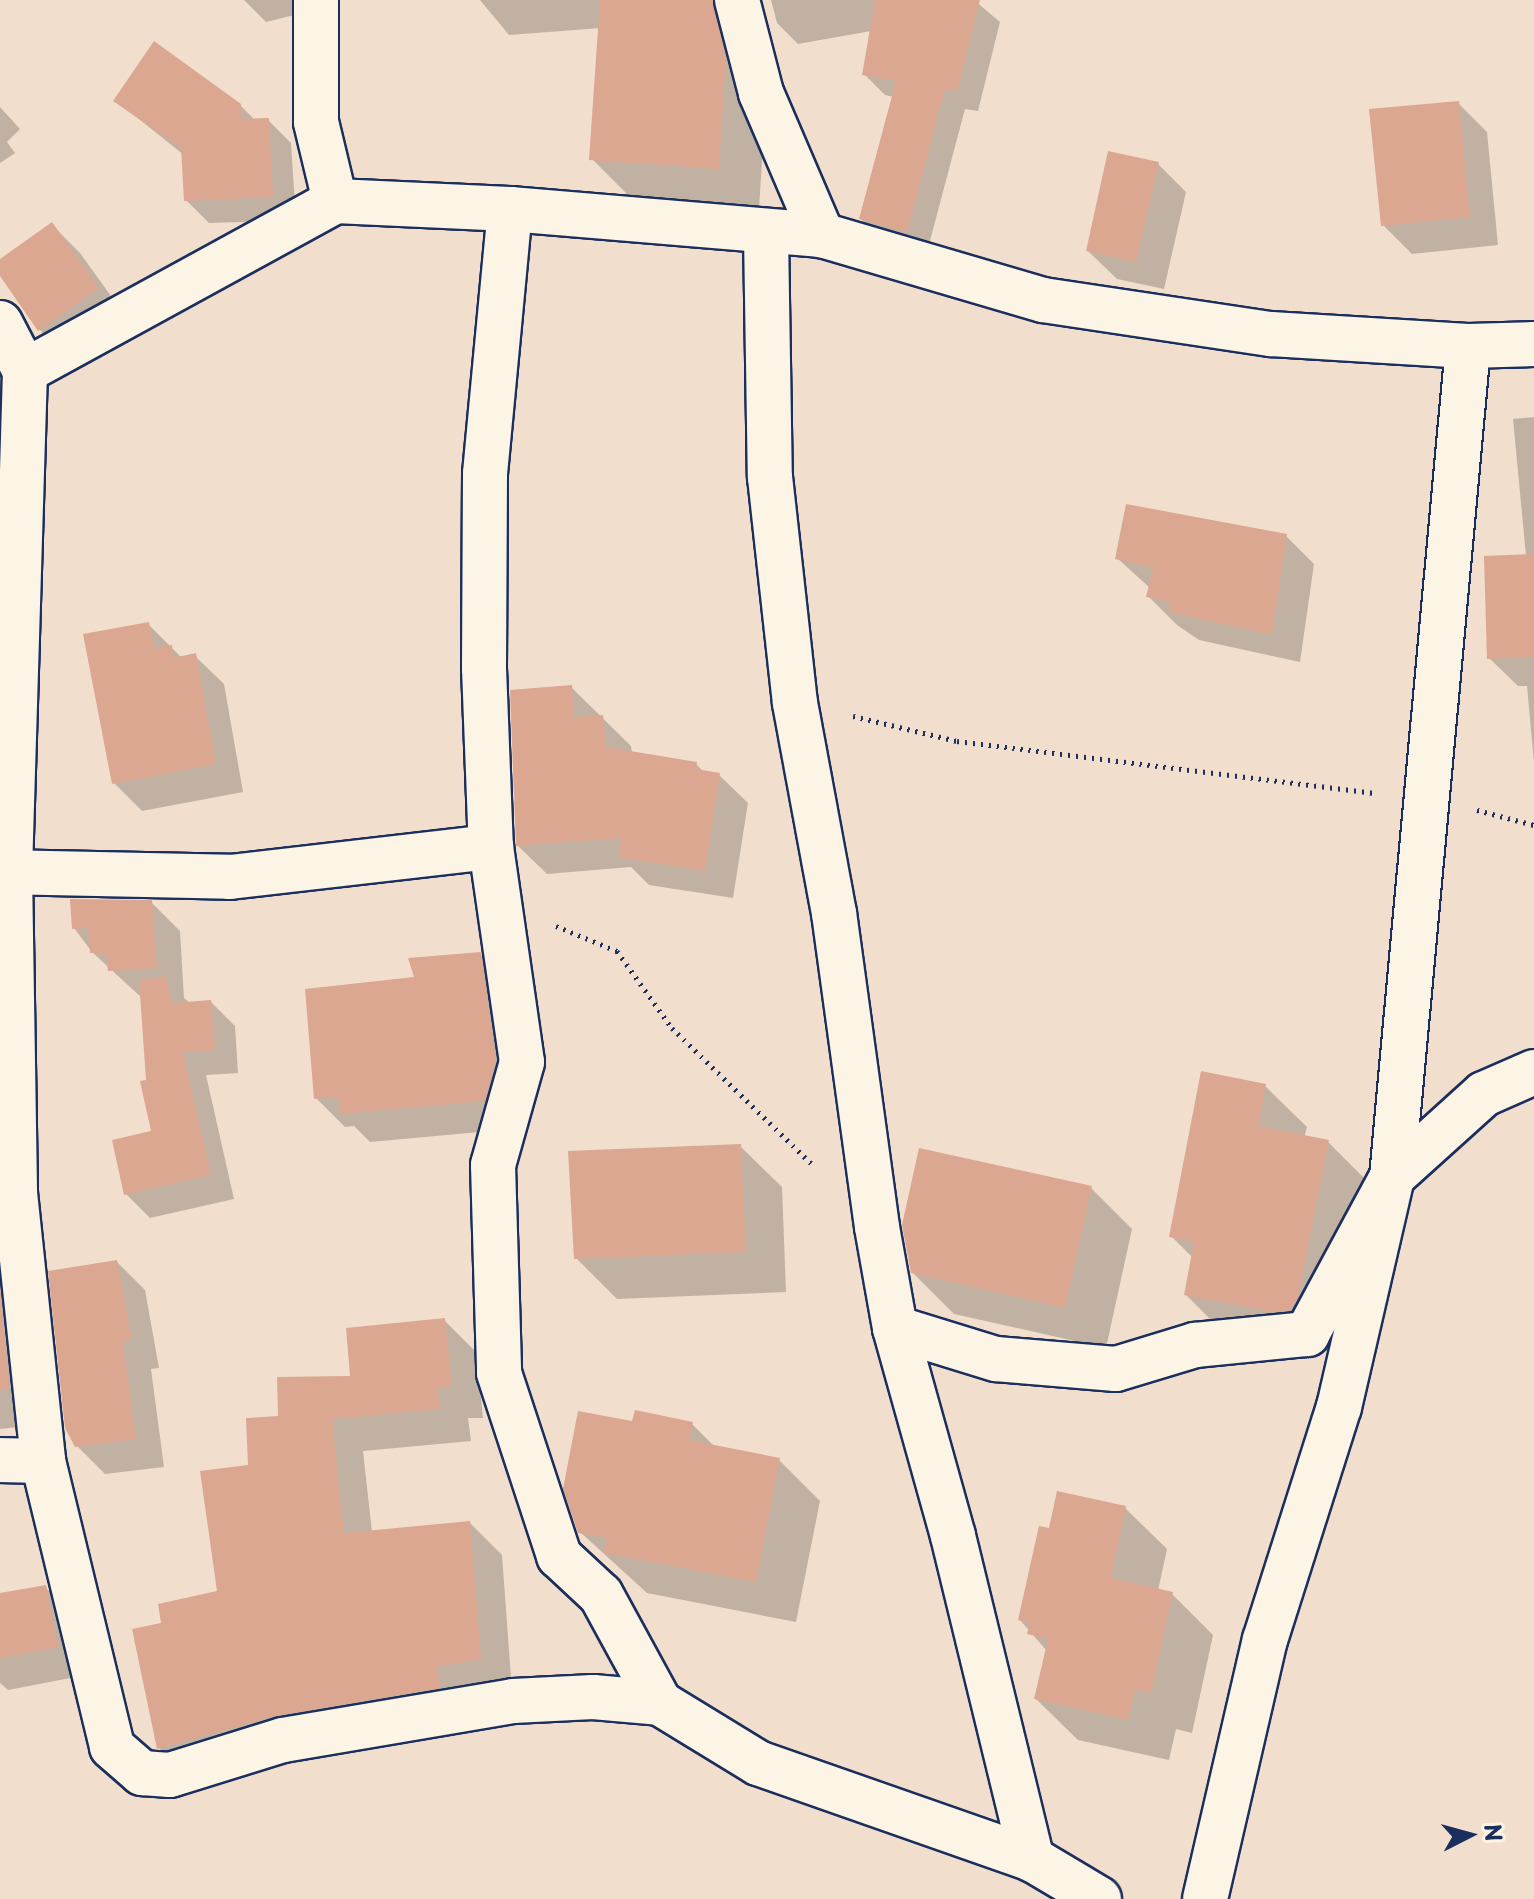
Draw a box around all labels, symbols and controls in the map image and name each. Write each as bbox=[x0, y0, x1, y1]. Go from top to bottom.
north arrow bbox=[1430, 1795, 1510, 1875]
text: N bbox=[1477, 1822, 1512, 1843]

